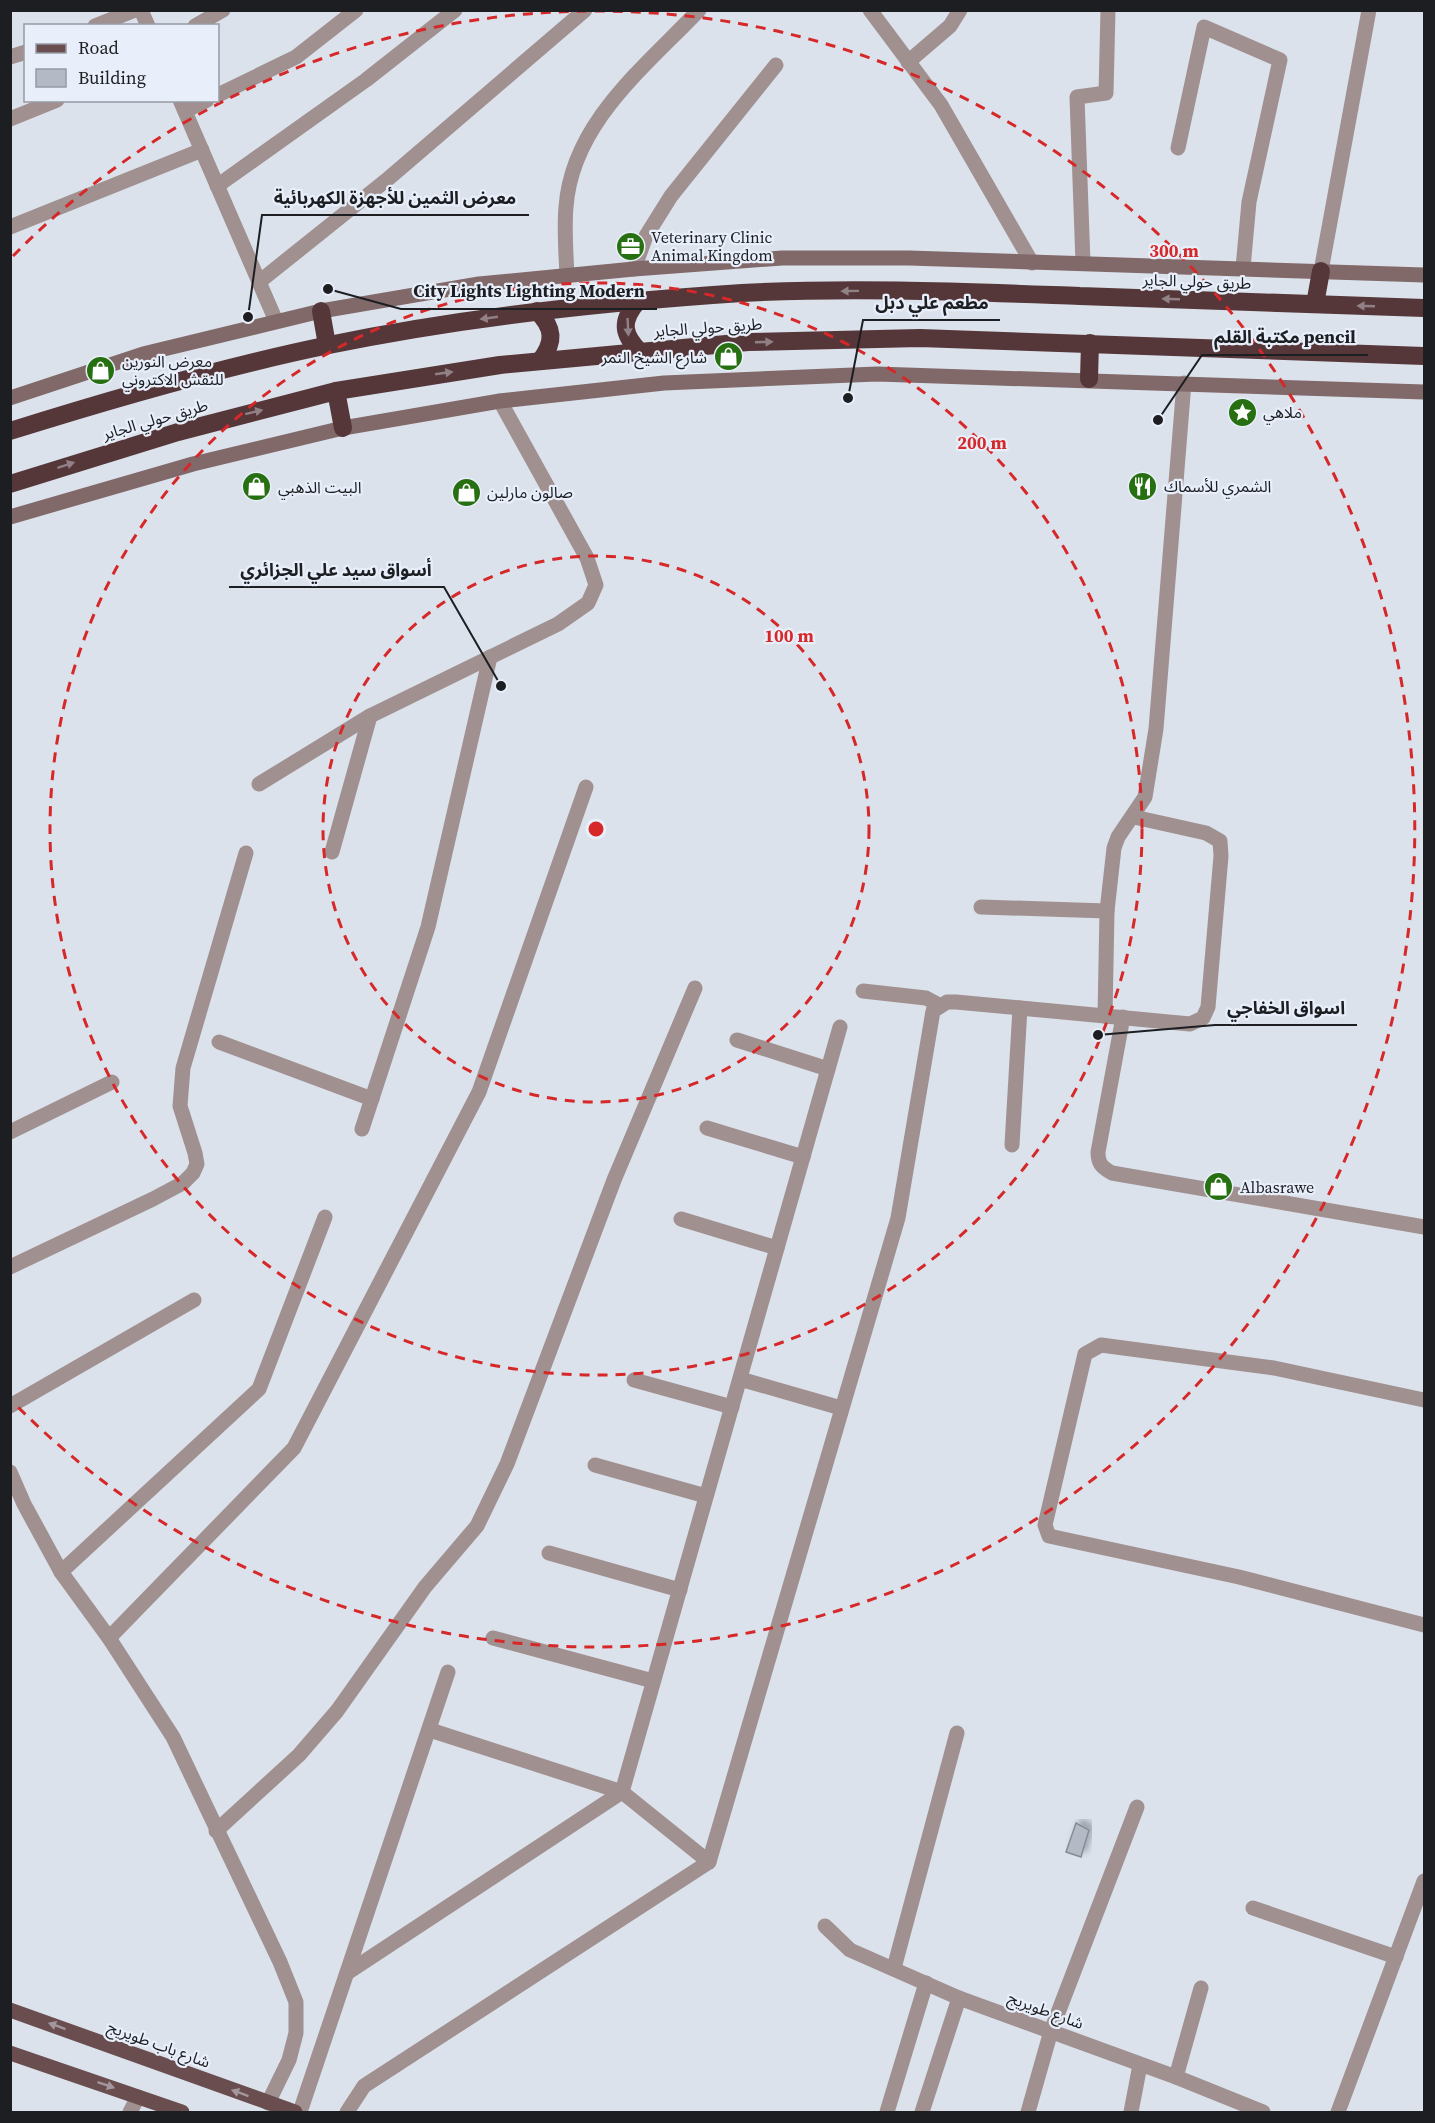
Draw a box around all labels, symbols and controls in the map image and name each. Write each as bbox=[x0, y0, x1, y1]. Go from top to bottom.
legend bbox=[24, 24, 219, 102]
text: Road bbox=[78, 35, 119, 60]
text: Building bbox=[78, 65, 146, 90]
callout: معرض الثمين للأجهزة الكهربائية bbox=[262, 179, 529, 215]
text: معرض الثمين للأجهزة الكهربائية bbox=[274, 185, 516, 210]
place label: Veterinary Clinic Animal Kingdom bbox=[651, 226, 773, 266]
office icon: Veterinary Clinic Animal Kingdom bbox=[614, 230, 646, 262]
text: 300 m bbox=[1149, 238, 1199, 263]
street label: طريق حولي الجاير bbox=[1141, 268, 1252, 296]
callout: City Lights Lighting Modern bbox=[401, 273, 657, 309]
text: City Lights Lighting Modern bbox=[413, 278, 645, 303]
callout: مطعم علي دبل bbox=[863, 284, 1000, 320]
one-way arrow bbox=[841, 286, 860, 296]
text: مطعم علي دبل bbox=[875, 290, 989, 317]
one-way arrow bbox=[1162, 295, 1181, 304]
one-way arrow bbox=[1357, 301, 1376, 310]
street label: طريق حولي الجاير bbox=[652, 312, 763, 344]
one-way arrow bbox=[479, 313, 498, 322]
one-way arrow bbox=[623, 318, 632, 337]
callout: مكتبة القلم pencil bbox=[1202, 319, 1368, 355]
text: مكتبة القلم pencil bbox=[1214, 324, 1356, 350]
one-way arrow bbox=[754, 337, 773, 346]
shop icon: شارع الشيخ النمر bbox=[712, 341, 744, 373]
place label: شارع الشيخ النمر bbox=[600, 346, 707, 370]
place label: معرض النورين للنقش الاكتروني bbox=[122, 350, 224, 392]
shop icon: معرض النورين للنقش الاكتروني bbox=[85, 354, 117, 386]
one-way arrow bbox=[435, 368, 454, 377]
street label: طريق حولي الجاير bbox=[99, 393, 211, 446]
place icon: ملاهي bbox=[1226, 396, 1258, 428]
place label: ملاهي bbox=[1263, 401, 1302, 425]
one-way arrow bbox=[245, 407, 263, 416]
text: 200 m bbox=[957, 430, 1007, 455]
one-way arrow bbox=[57, 460, 75, 470]
restaurant icon: الشمري للأسماك bbox=[1127, 470, 1159, 502]
shop icon: البيت الذهبي bbox=[241, 471, 273, 503]
place label: الشمري للأسماك bbox=[1164, 475, 1271, 499]
place label: البيت الذهبي bbox=[278, 476, 362, 500]
shop icon: صالون مارلين bbox=[450, 476, 482, 508]
place label: صالون مارلين bbox=[487, 481, 573, 503]
callout: أسواق سيد علي الجزائري bbox=[229, 551, 444, 587]
text: أسواق سيد علي الجزائري bbox=[240, 557, 432, 584]
text: 100 m bbox=[764, 623, 814, 648]
centre of rings bbox=[586, 819, 606, 839]
callout: اسواق الخفاجي bbox=[1215, 989, 1357, 1025]
text: اسواق الخفاجي bbox=[1227, 995, 1345, 1022]
shop icon: Albasrawe bbox=[1203, 1171, 1235, 1203]
place label: Albasrawe bbox=[1240, 1176, 1314, 1198]
street label: شارع طويريج bbox=[1004, 1986, 1087, 2036]
street label: شارع باب طويريج bbox=[104, 2015, 213, 2075]
one-way arrow bbox=[47, 2020, 65, 2030]
one-way arrow bbox=[97, 2081, 115, 2091]
one-way arrow bbox=[230, 2088, 248, 2098]

